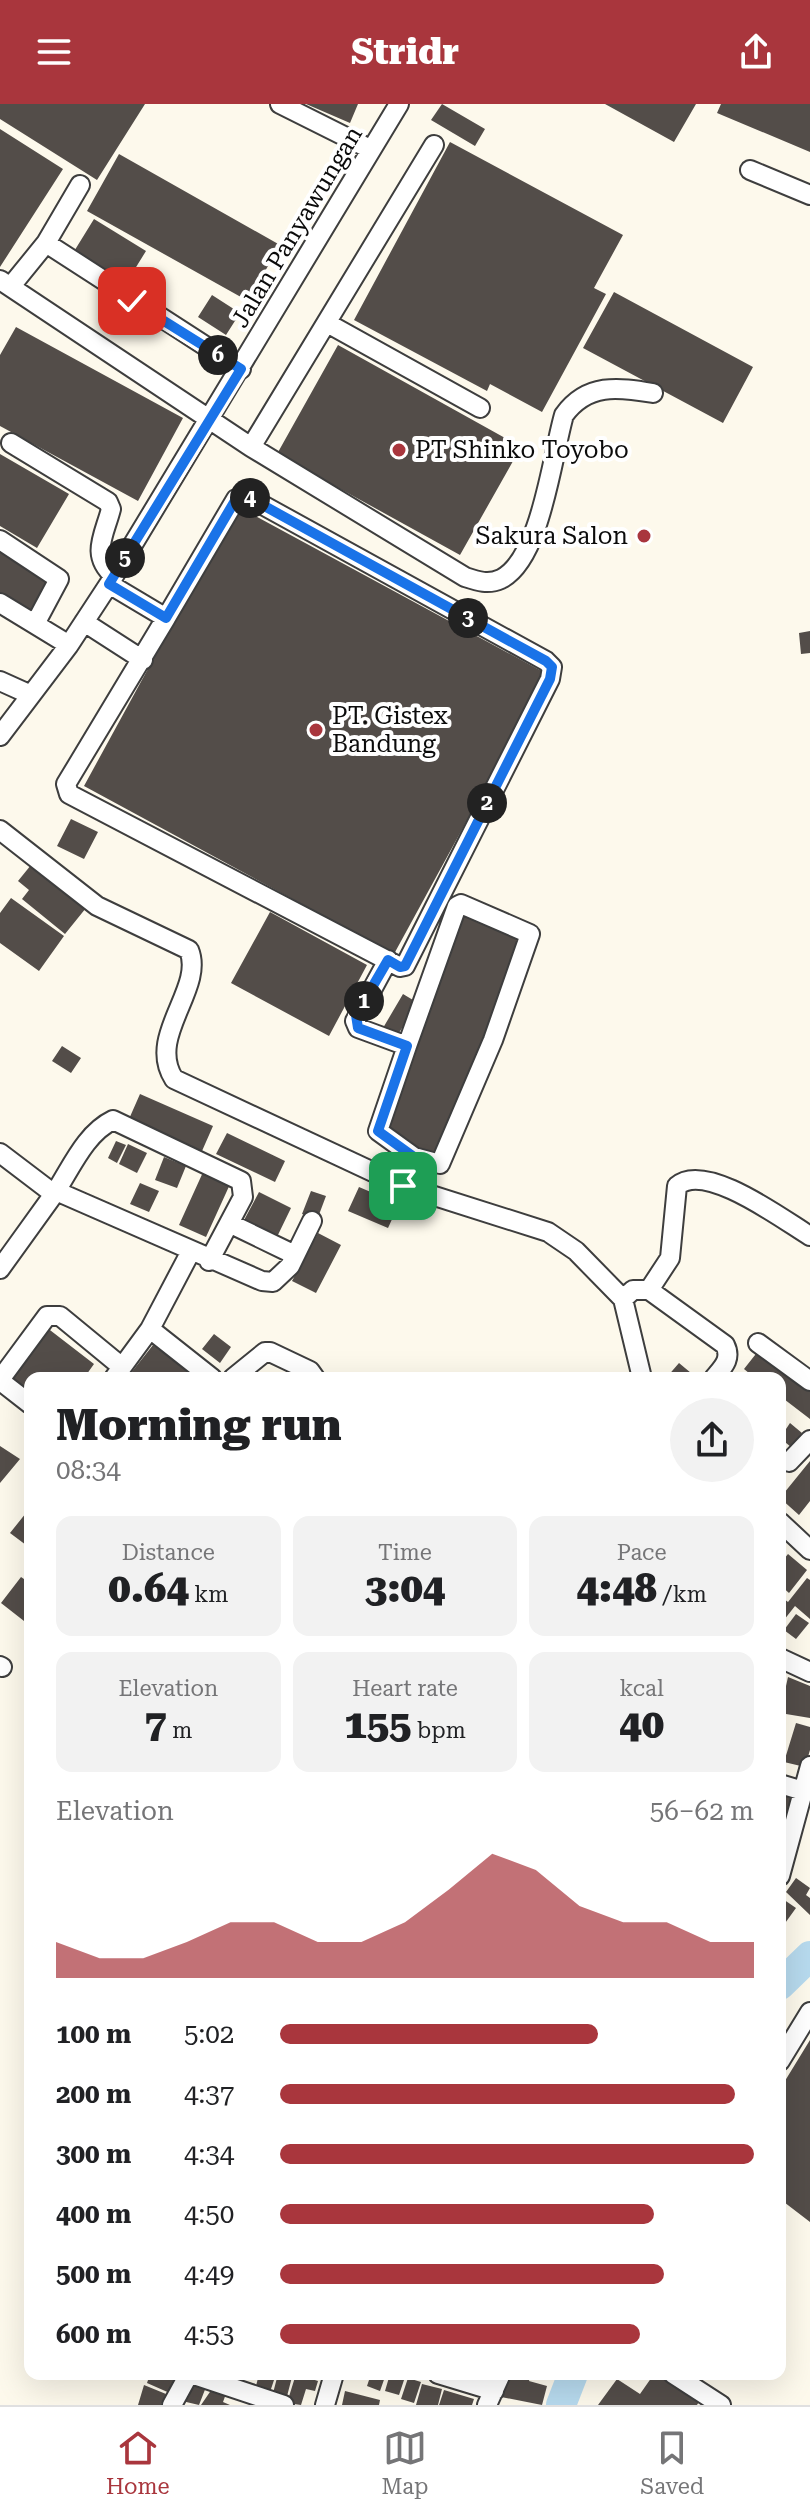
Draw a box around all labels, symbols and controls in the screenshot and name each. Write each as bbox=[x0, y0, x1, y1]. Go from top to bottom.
icon: menu bbox=[32, 30, 76, 74]
icon: share bbox=[734, 30, 778, 74]
text: Stridr bbox=[351, 31, 459, 73]
street label: Jalan Panyawungan bbox=[226, 121, 368, 333]
pin bbox=[98, 267, 166, 335]
icon: check bbox=[110, 279, 154, 323]
pin: 6 bbox=[198, 335, 238, 375]
text: 6 bbox=[212, 342, 224, 367]
place label: PT Shinko Toyobo bbox=[415, 436, 629, 464]
marker: PT Shinko Toyobo bbox=[390, 441, 408, 459]
pin: 4 bbox=[230, 478, 270, 518]
text: 4 bbox=[244, 485, 256, 510]
place label: Sakura Salon bbox=[476, 522, 628, 550]
marker: Sakura Salon bbox=[635, 527, 653, 545]
pin: 5 bbox=[105, 538, 145, 578]
text: 5 bbox=[119, 545, 131, 570]
pin: 3 bbox=[448, 598, 488, 638]
text: 3 bbox=[462, 605, 474, 630]
place label: PT. Gistex Bandung bbox=[332, 702, 448, 758]
marker: PT. Gistex Bandung bbox=[307, 721, 325, 739]
pin: 2 bbox=[467, 783, 507, 823]
text: 2 bbox=[481, 790, 493, 815]
pin: 1 bbox=[344, 981, 384, 1021]
text: 1 bbox=[358, 988, 370, 1013]
pin bbox=[369, 1152, 437, 1220]
icon: arrive bbox=[381, 1164, 425, 1208]
button: share bbox=[670, 1398, 754, 1482]
text: Morning run bbox=[56, 1399, 342, 1451]
text: 08:34 bbox=[56, 1455, 121, 1485]
text: Distance bbox=[122, 1540, 215, 1565]
text: Time bbox=[378, 1540, 432, 1565]
text: Pace bbox=[617, 1540, 666, 1565]
text: 0.64 bbox=[108, 1565, 189, 1612]
text: 3:04 bbox=[365, 1565, 445, 1612]
text: 4:48 bbox=[576, 1565, 657, 1612]
text: km bbox=[189, 1582, 228, 1607]
text: /km bbox=[657, 1582, 707, 1607]
text: Elevation bbox=[118, 1676, 218, 1701]
text: Heart rate bbox=[352, 1676, 458, 1701]
text: kcal bbox=[620, 1676, 664, 1701]
text: 7 bbox=[144, 1701, 167, 1748]
text: 155 bbox=[344, 1701, 411, 1748]
text: 40 bbox=[619, 1701, 664, 1748]
text: m bbox=[167, 1718, 192, 1743]
text: bpm bbox=[411, 1718, 466, 1743]
text: Elevation bbox=[56, 1796, 174, 1826]
text: 56–62 m bbox=[650, 1796, 754, 1826]
text: 100 m bbox=[56, 2019, 131, 2049]
text: 5:02 bbox=[184, 2019, 234, 2049]
text: 200 m bbox=[56, 2079, 131, 2109]
text: 4:37 bbox=[184, 2079, 234, 2109]
text: 300 m bbox=[56, 2139, 131, 2169]
text: 4:34 bbox=[184, 2139, 234, 2169]
text: 400 m bbox=[56, 2199, 131, 2229]
text: 4:50 bbox=[184, 2199, 234, 2229]
text: 500 m bbox=[56, 2259, 131, 2289]
text: 4:49 bbox=[184, 2259, 234, 2289]
text: 600 m bbox=[56, 2319, 131, 2349]
text: 4:53 bbox=[184, 2319, 234, 2349]
tab: Home bbox=[106, 2426, 170, 2499]
tab: Map bbox=[381, 2426, 429, 2499]
tab: Saved bbox=[640, 2426, 704, 2499]

